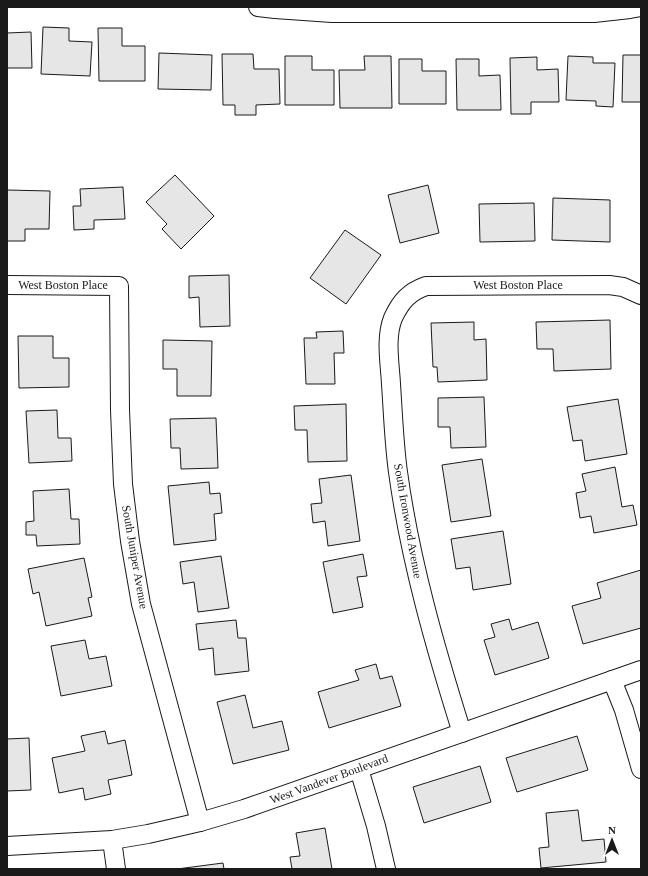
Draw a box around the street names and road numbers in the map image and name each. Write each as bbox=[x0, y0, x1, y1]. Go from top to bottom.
street label: West Boston Place bbox=[18, 278, 108, 292]
street label: West Boston Place bbox=[473, 278, 563, 292]
street label: South Ironwood Avenue bbox=[391, 462, 425, 580]
street label: South Juniper Avenue bbox=[119, 504, 151, 610]
street label: West Vandever Boulevard bbox=[268, 751, 390, 807]

